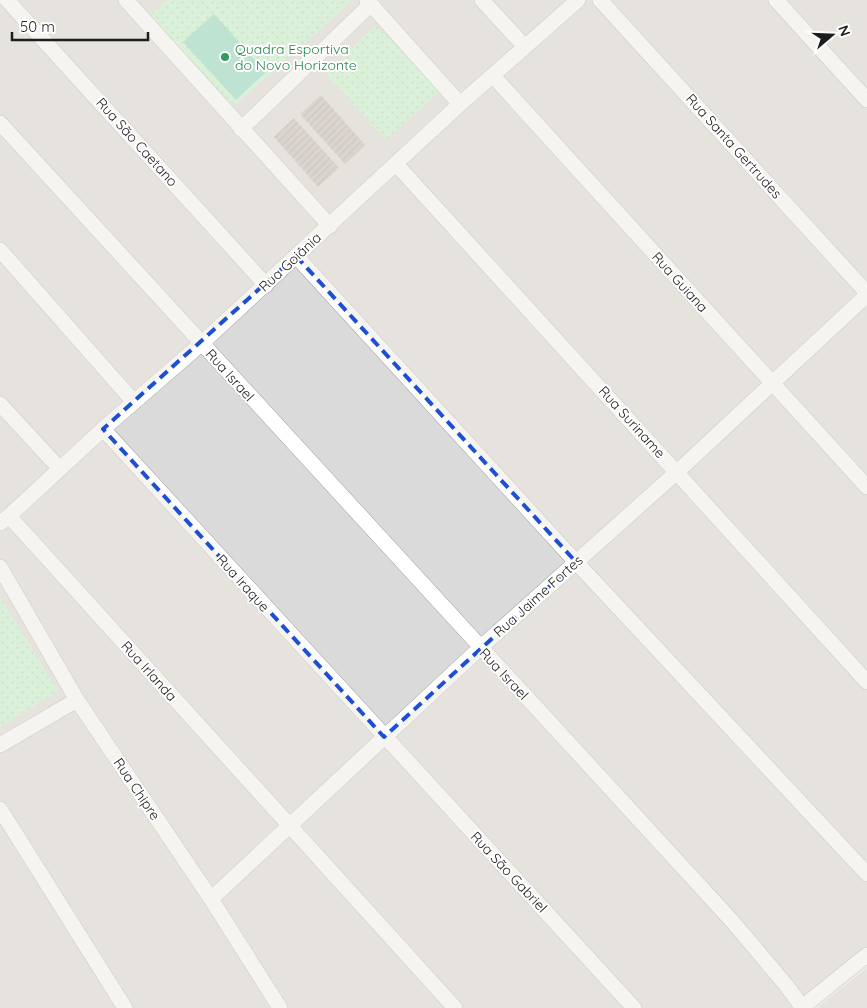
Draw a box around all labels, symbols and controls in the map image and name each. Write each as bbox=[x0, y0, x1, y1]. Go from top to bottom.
scale bar bbox=[12, 10, 149, 42]
north arrow bbox=[807, 10, 857, 60]
text: 50 m bbox=[20, 17, 55, 36]
text: N bbox=[834, 23, 854, 39]
place label: Quadra Esportiva do Novo Horizonte bbox=[235, 40, 357, 74]
marker: Quadra Esportiva do Novo Horizonte bbox=[219, 51, 231, 63]
street label: Rua Santa Gertrudes bbox=[682, 90, 786, 202]
street label: Rua São Caetano bbox=[92, 94, 182, 190]
street label: Rua Goiânia bbox=[255, 229, 325, 295]
street label: Rua Guiana bbox=[648, 248, 712, 316]
street label: Rua Israel bbox=[202, 345, 258, 405]
street label: Rua Suriname bbox=[595, 382, 669, 462]
street label: Rua Iraque bbox=[213, 551, 274, 615]
street label: Rua Jaime Fortes bbox=[490, 551, 586, 641]
street label: Rua Irlanda bbox=[117, 637, 181, 705]
street label: Rua Israel bbox=[475, 644, 533, 704]
street label: Rua Chipre bbox=[110, 755, 164, 824]
street label: Rua São Gabriel bbox=[467, 828, 551, 916]

